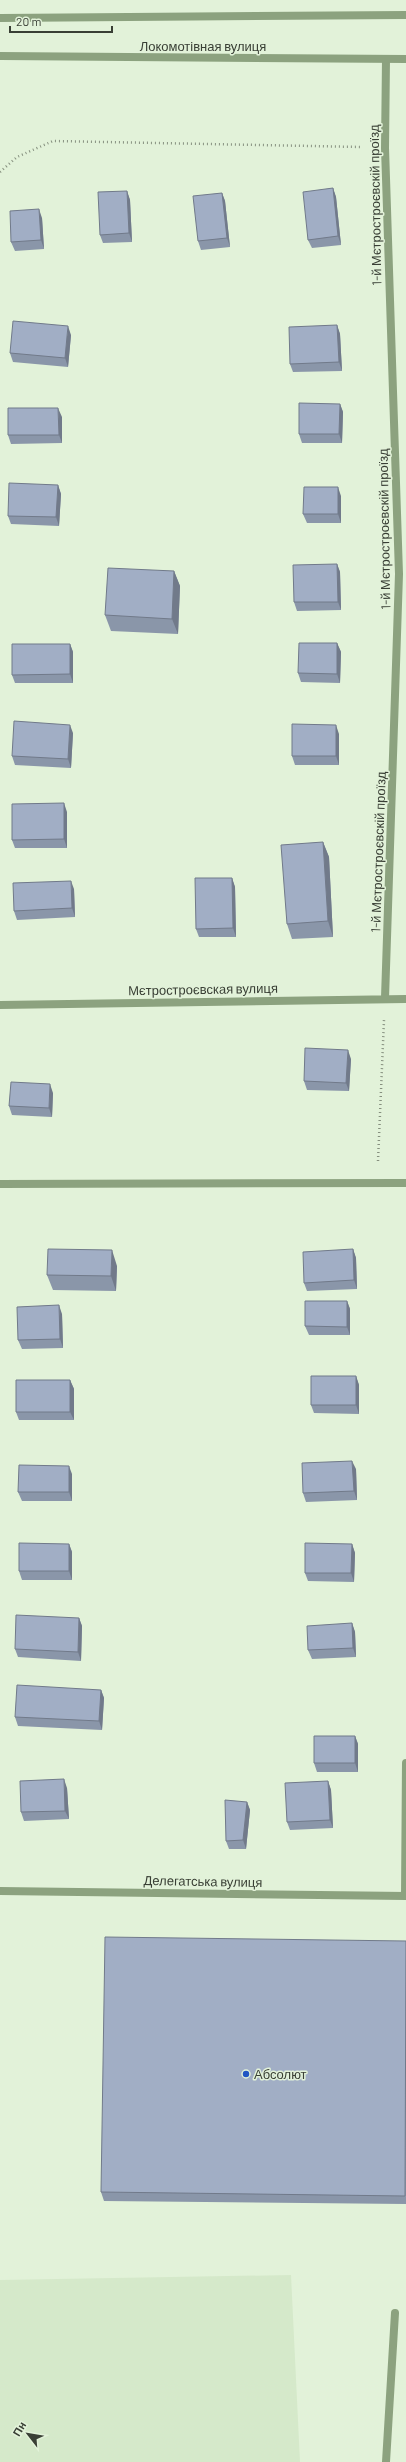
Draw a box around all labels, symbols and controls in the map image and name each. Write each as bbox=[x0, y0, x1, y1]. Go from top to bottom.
scale bar bbox=[10, 8, 112, 34]
text: 20 m bbox=[16, 14, 42, 28]
street label: Локомотівная вулиця bbox=[140, 38, 266, 54]
street label: 1-й Мєтростроєвскій проїзд bbox=[366, 124, 384, 286]
street label: 1-й Мєтростроєвскій проїзд bbox=[375, 448, 393, 610]
street label: 1-й Мєтростроєвскій проїзд bbox=[367, 771, 389, 933]
street label: Мєтростроєвская вулиця bbox=[128, 980, 278, 998]
street label: Делегатська вулиця bbox=[143, 1872, 263, 1890]
place label: Абсолют bbox=[254, 2066, 307, 2082]
marker: Абсолют bbox=[241, 2069, 251, 2079]
north arrow bbox=[8, 2414, 48, 2454]
text: Пн bbox=[10, 2419, 28, 2438]

